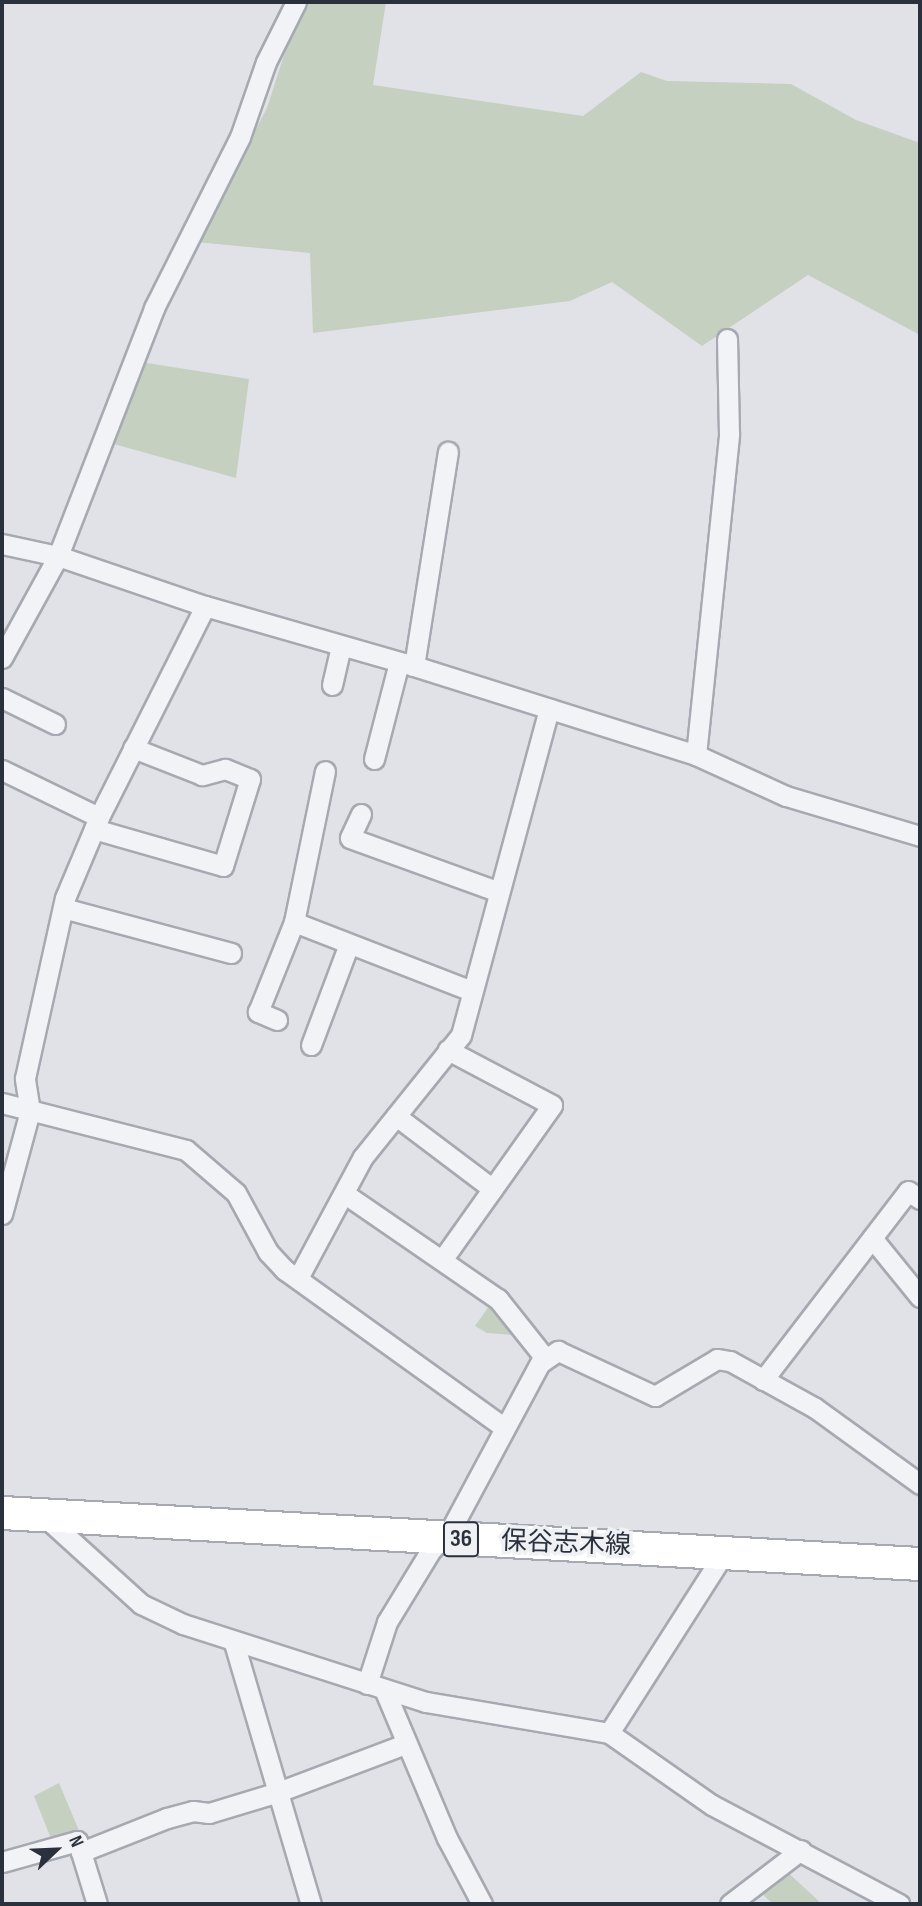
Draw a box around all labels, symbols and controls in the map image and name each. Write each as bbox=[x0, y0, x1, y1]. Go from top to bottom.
road number: 36 bbox=[442, 1518, 480, 1560]
street label: 保谷志木線 bbox=[500, 1526, 632, 1562]
north arrow bbox=[21, 1815, 91, 1885]
text: N bbox=[63, 1832, 88, 1851]

